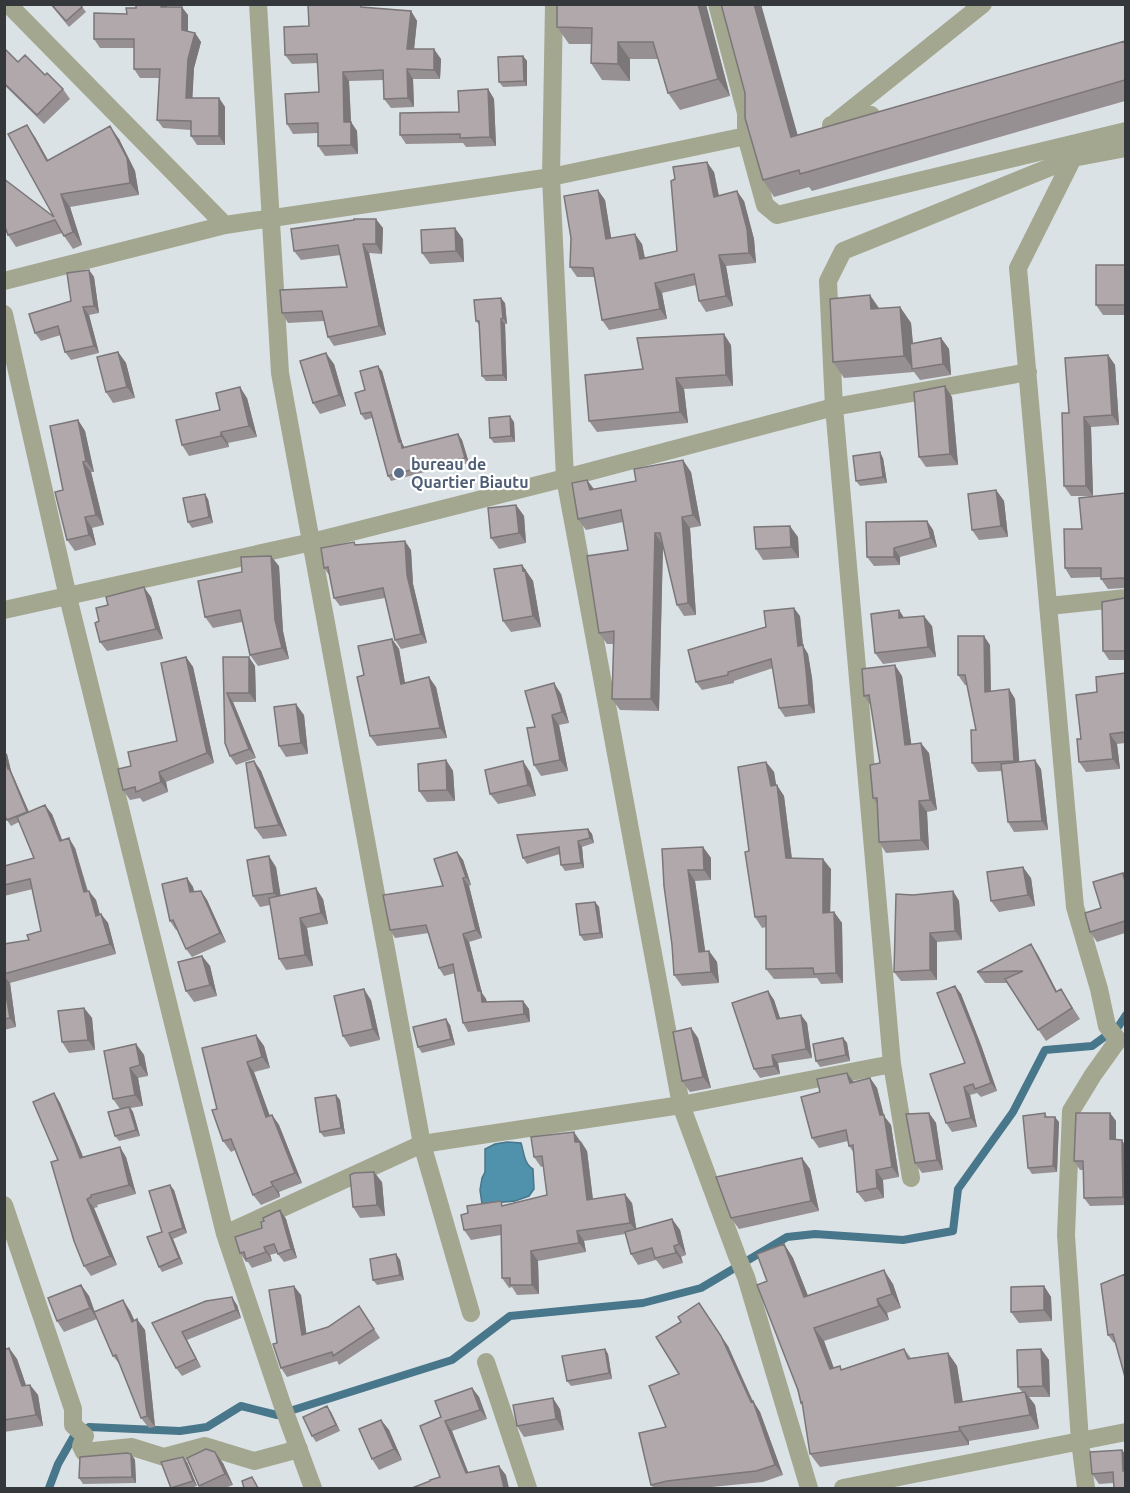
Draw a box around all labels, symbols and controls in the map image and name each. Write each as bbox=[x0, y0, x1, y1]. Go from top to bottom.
place label: bureau de Quartier Biautu bbox=[411, 455, 529, 491]
marker: bureau de Quartier Biautu bbox=[392, 466, 406, 480]

